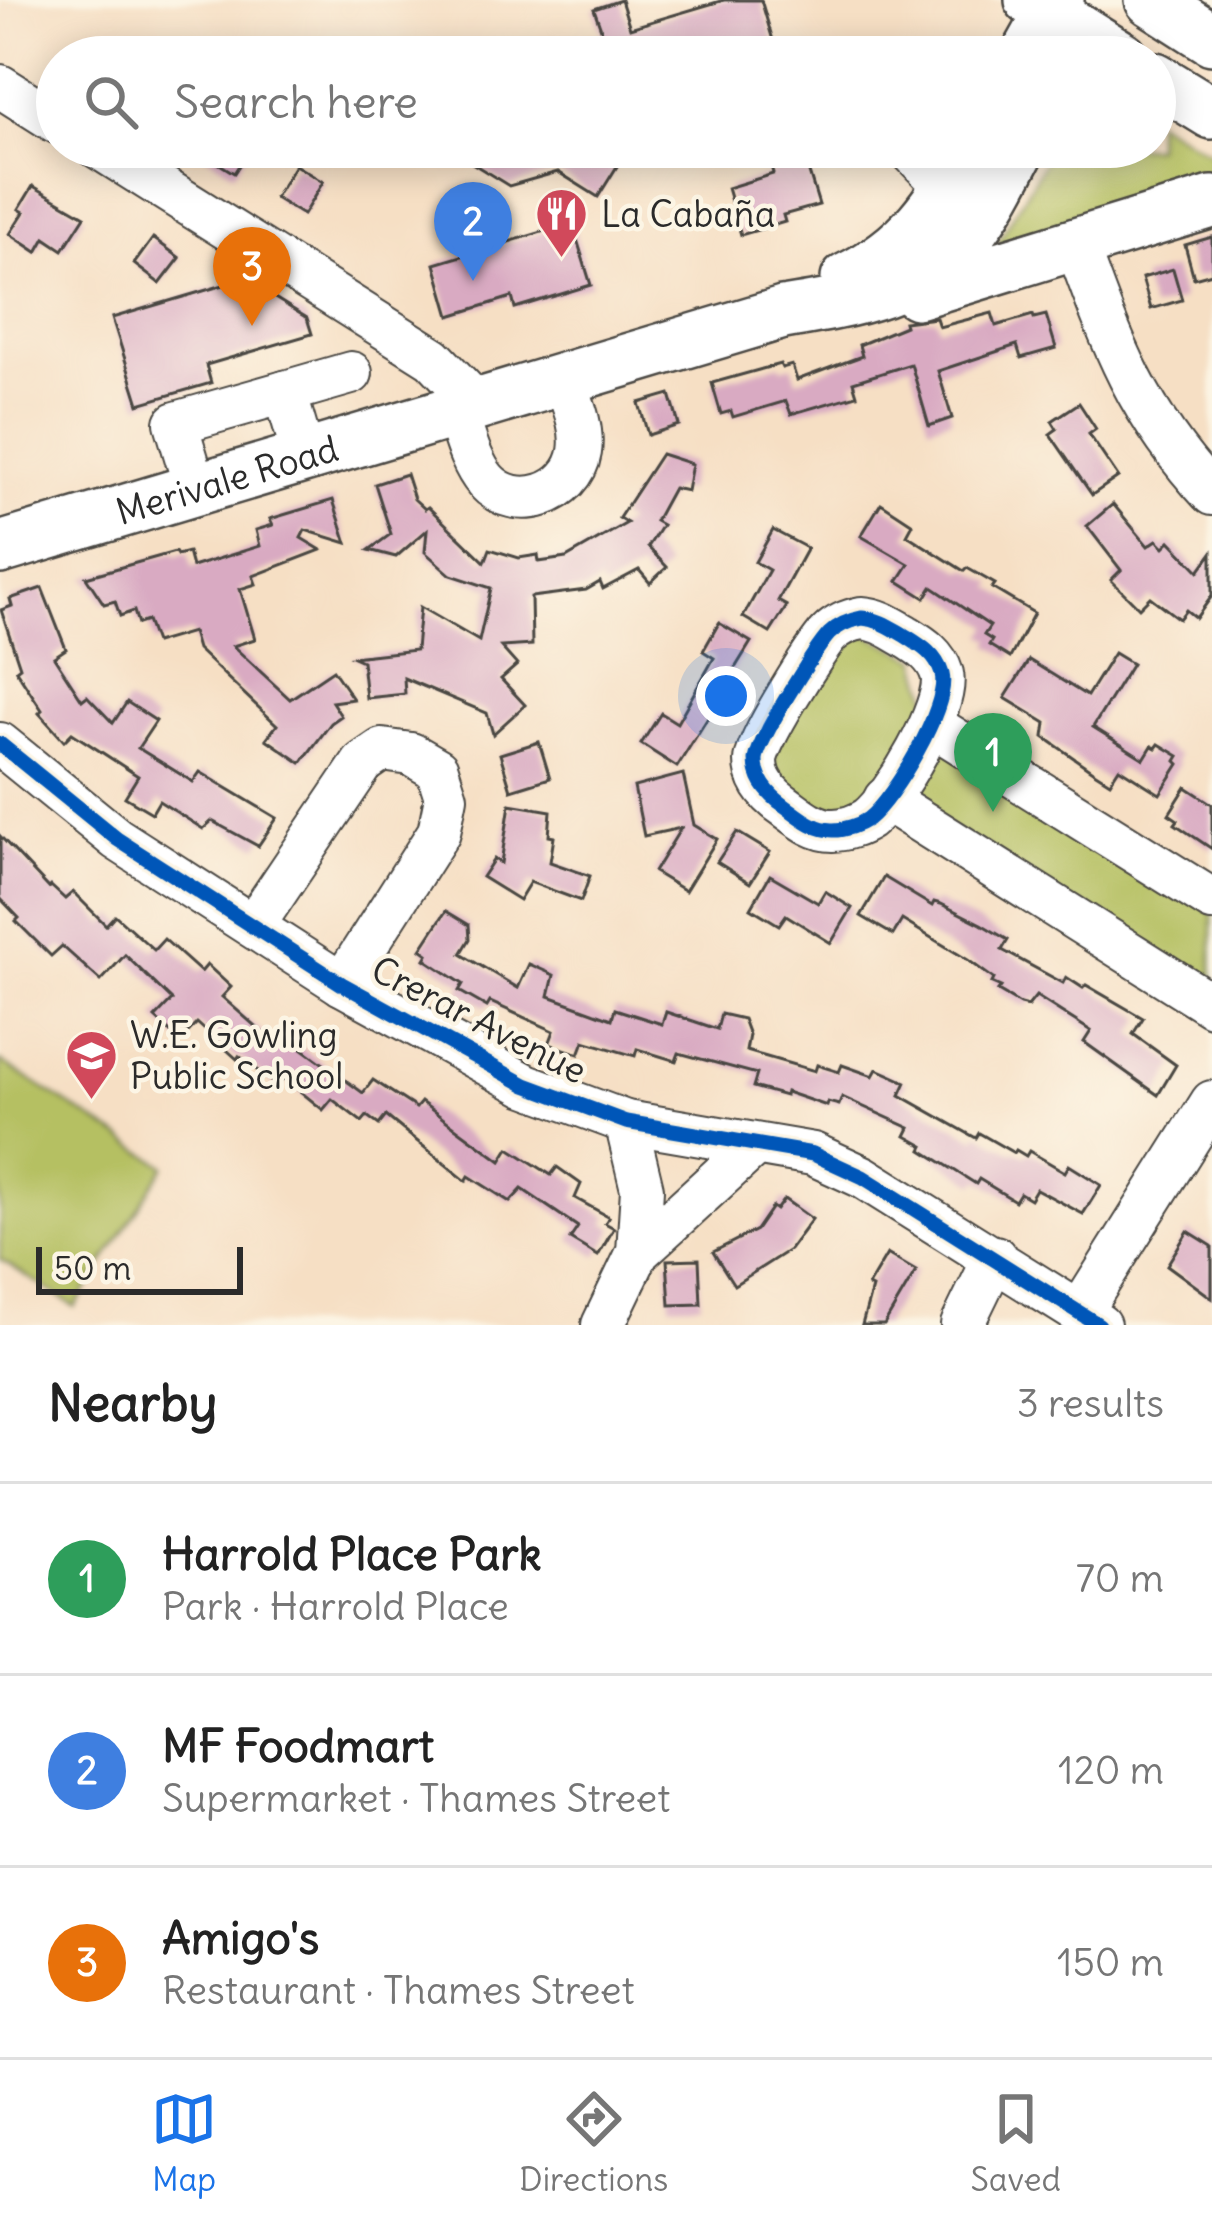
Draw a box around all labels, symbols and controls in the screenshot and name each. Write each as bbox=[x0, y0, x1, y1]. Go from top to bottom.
search box bbox=[36, 36, 1176, 168]
icon: search bbox=[78, 69, 144, 135]
text: Search here bbox=[174, 74, 418, 130]
pin: 2 bbox=[434, 182, 512, 281]
restaurant icon: La Cabaña bbox=[534, 186, 590, 260]
place label: La Cabaña bbox=[601, 192, 775, 237]
pin: 3 bbox=[213, 227, 291, 326]
street label: Merivale Road bbox=[111, 425, 343, 534]
your location bbox=[696, 666, 756, 726]
pin: 1 bbox=[954, 713, 1032, 812]
street label: Crerar Avenue bbox=[364, 947, 594, 1093]
place label: W.E. Gowling Public School bbox=[130, 1013, 343, 1099]
school or university icon: W.E. Gowling Public School bbox=[63, 1028, 119, 1102]
scale bar bbox=[36, 1241, 243, 1294]
text: 50 m bbox=[54, 1247, 131, 1289]
text: Nearby bbox=[48, 1371, 217, 1435]
text: 3 results bbox=[1017, 1379, 1164, 1428]
text: Harrold Place Park bbox=[162, 1526, 542, 1582]
text: 1 bbox=[79, 1554, 95, 1603]
text: 70 m bbox=[1076, 1554, 1164, 1603]
text: Park · Harrold Place bbox=[162, 1582, 509, 1631]
text: MF Foodmart bbox=[162, 1718, 434, 1774]
text: 2 bbox=[76, 1746, 98, 1795]
text: 120 m bbox=[1058, 1746, 1164, 1795]
text: Supermarket · Thames Street bbox=[162, 1774, 670, 1823]
text: Amigo's bbox=[162, 1910, 319, 1966]
text: 3 bbox=[76, 1938, 98, 1987]
text: 150 m bbox=[1057, 1938, 1164, 1987]
text: Restaurant · Thames Street bbox=[162, 1966, 635, 2015]
tab: Map bbox=[151, 2086, 217, 2200]
tab: Directions bbox=[519, 2086, 668, 2200]
tab: Saved bbox=[971, 2086, 1061, 2200]

